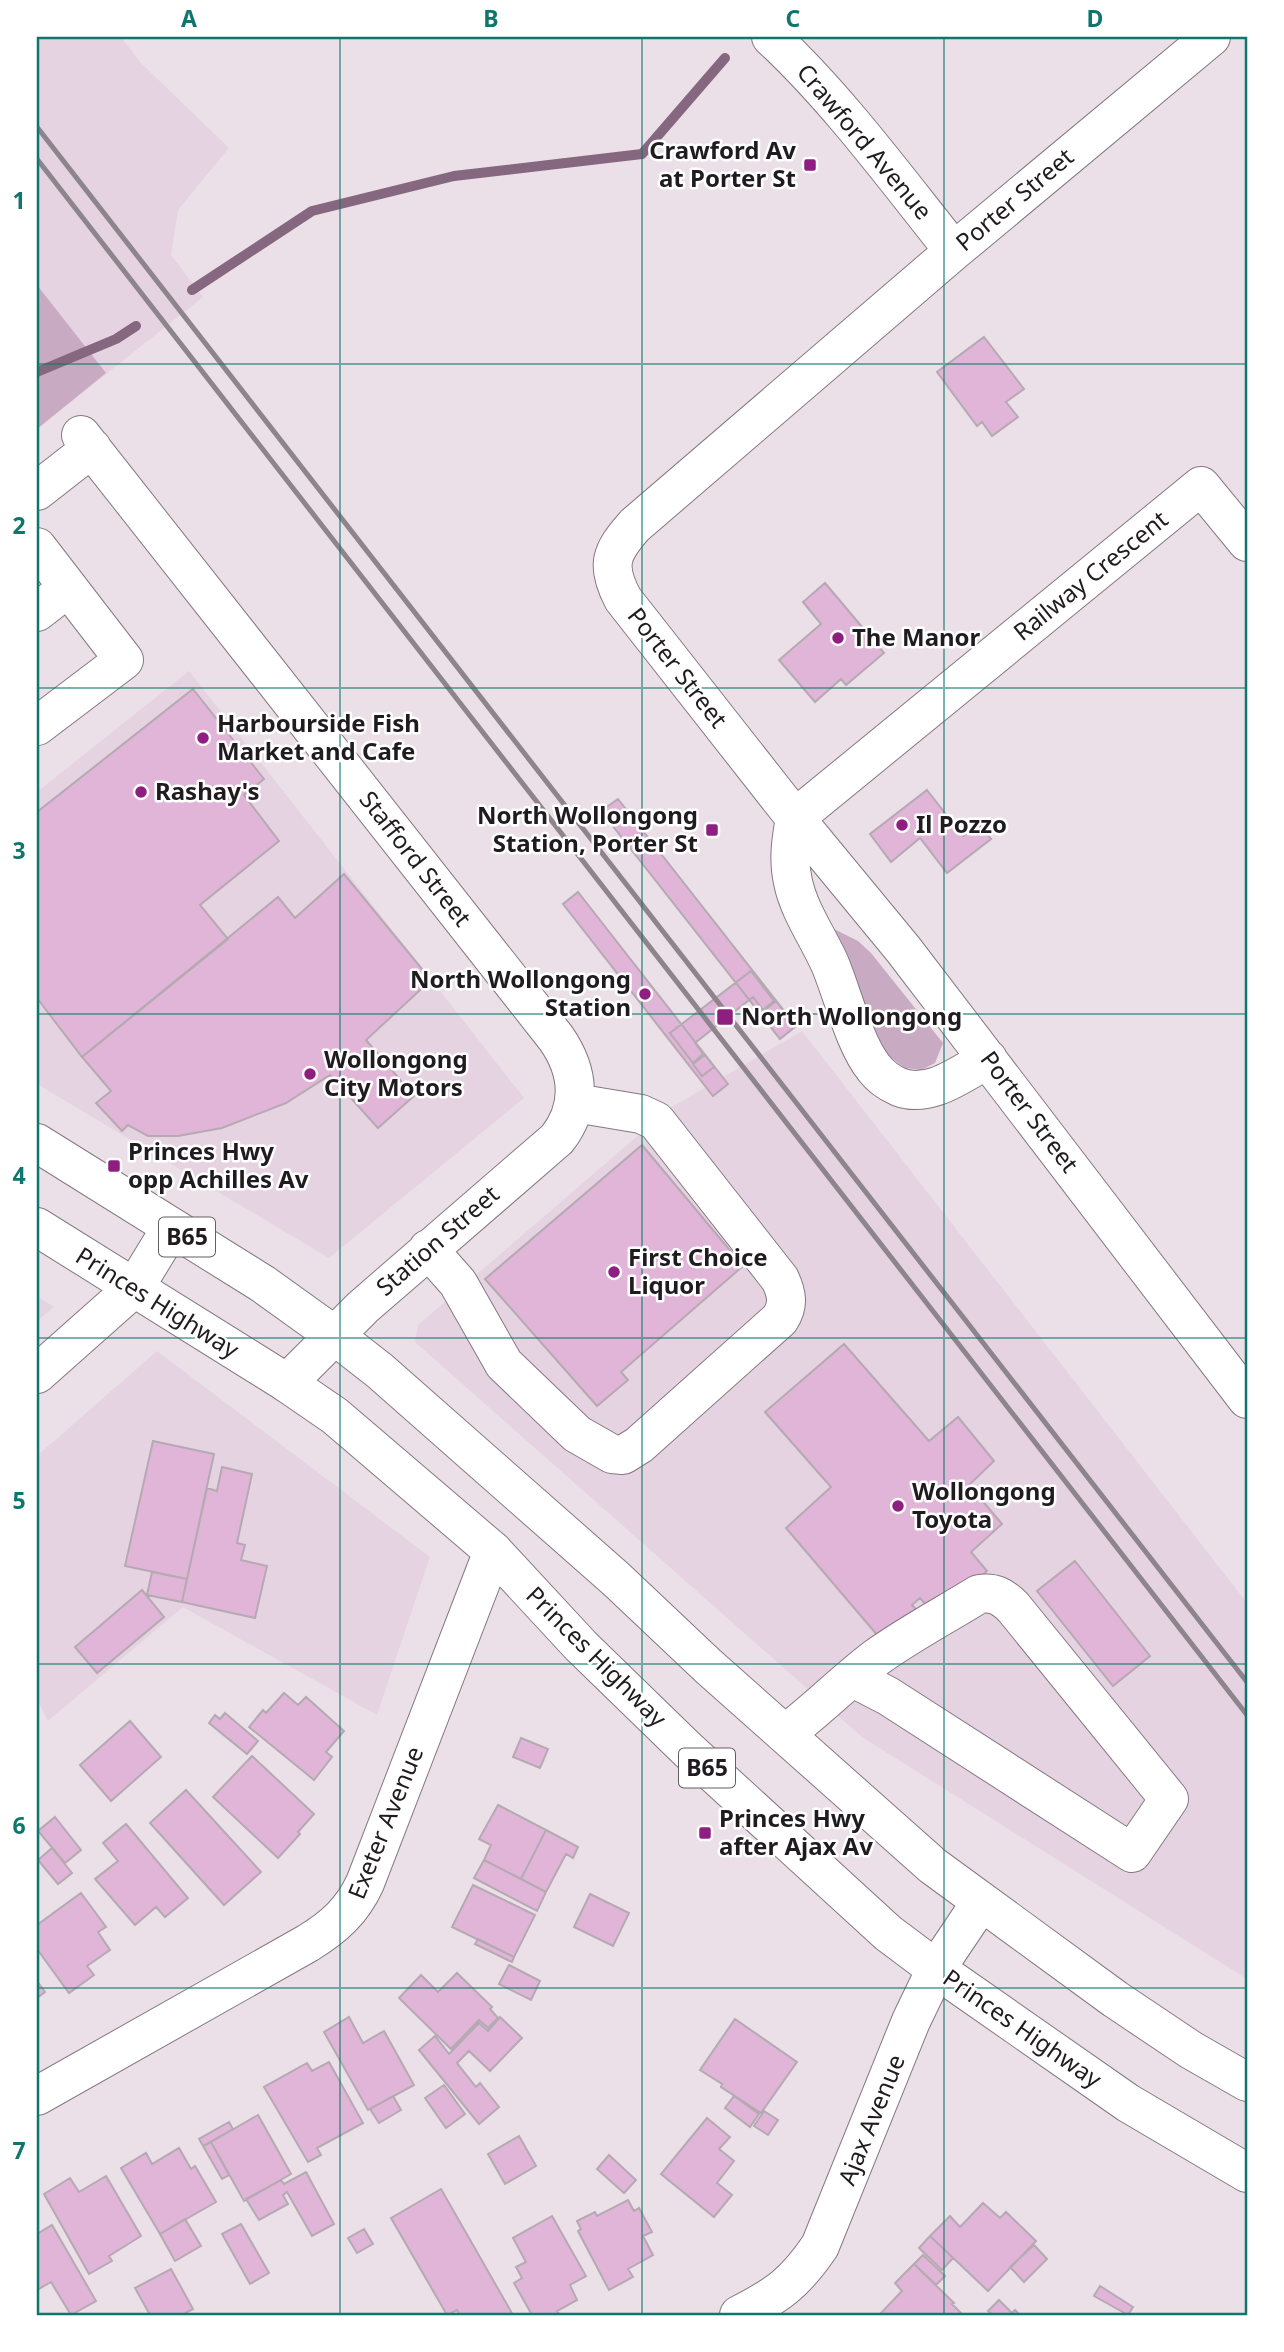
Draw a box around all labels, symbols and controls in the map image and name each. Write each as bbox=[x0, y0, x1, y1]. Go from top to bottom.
text: A bbox=[181, 2, 197, 34]
text: B bbox=[483, 2, 499, 34]
text: C bbox=[786, 2, 801, 34]
text: D bbox=[1087, 2, 1103, 34]
street label: Crawford Avenue bbox=[790, 56, 940, 226]
place label: Crawford Av at Porter St bbox=[649, 133, 796, 194]
street label: Porter Street bbox=[948, 140, 1080, 258]
marker: Crawford Av at Porter St bbox=[802, 157, 818, 173]
text: 1 bbox=[12, 184, 26, 216]
street label: Railway Crescent bbox=[1006, 502, 1174, 647]
text: 2 bbox=[12, 509, 26, 541]
street label: Porter Street bbox=[621, 600, 736, 734]
place label: The Manor bbox=[852, 620, 981, 653]
marker: The Manor bbox=[830, 630, 846, 646]
place label: Harbourside Fish Market and Cafe bbox=[217, 706, 420, 767]
marker: Harbourside Fish Market and Cafe bbox=[195, 730, 211, 746]
place label: Rashay's bbox=[155, 774, 260, 807]
street label: Stafford Street bbox=[353, 783, 480, 933]
marker: Rashay's bbox=[133, 784, 149, 800]
place label: North Wollongong Station, Porter St bbox=[477, 798, 698, 859]
place label: Il Pozzo bbox=[916, 807, 1007, 840]
marker: Il Pozzo bbox=[894, 817, 910, 833]
marker: North Wollongong Station, Porter St bbox=[704, 822, 720, 838]
text: 3 bbox=[12, 834, 26, 866]
place label: North Wollongong Station bbox=[410, 962, 631, 1023]
marker: North Wollongong Station bbox=[637, 986, 653, 1002]
place label: North Wollongong bbox=[741, 999, 962, 1032]
marker: North Wollongong bbox=[715, 1007, 735, 1027]
place label: Wollongong City Motors bbox=[324, 1042, 468, 1103]
street label: Porter Street bbox=[974, 1044, 1087, 1179]
marker: Wollongong City Motors bbox=[302, 1066, 318, 1082]
place label: Princes Hwy opp Achilles Av bbox=[128, 1134, 309, 1195]
marker: Princes Hwy opp Achilles Av bbox=[106, 1158, 122, 1174]
text: 4 bbox=[12, 1159, 26, 1191]
street label: Station Street bbox=[369, 1177, 506, 1302]
road number: B65 bbox=[159, 1218, 215, 1256]
street label: Princes Highway bbox=[70, 1238, 246, 1366]
place label: First Choice Liquor bbox=[628, 1240, 768, 1301]
marker: First Choice Liquor bbox=[606, 1264, 622, 1280]
place label: Wollongong Toyota bbox=[912, 1474, 1056, 1535]
text: 5 bbox=[12, 1484, 26, 1516]
marker: Wollongong Toyota bbox=[890, 1498, 906, 1514]
street label: Princes Highway bbox=[519, 1578, 675, 1734]
street label: Exeter Avenue bbox=[339, 1741, 430, 1904]
road number: B65 bbox=[679, 1749, 735, 1788]
place label: Princes Hwy after Ajax Av bbox=[719, 1801, 873, 1862]
text: 6 bbox=[12, 1809, 26, 1841]
marker: Princes Hwy after Ajax Av bbox=[697, 1825, 713, 1841]
street label: Princes Highway bbox=[937, 1961, 1109, 2095]
street label: Ajax Avenue bbox=[829, 2049, 912, 2190]
text: 7 bbox=[12, 2134, 26, 2166]

